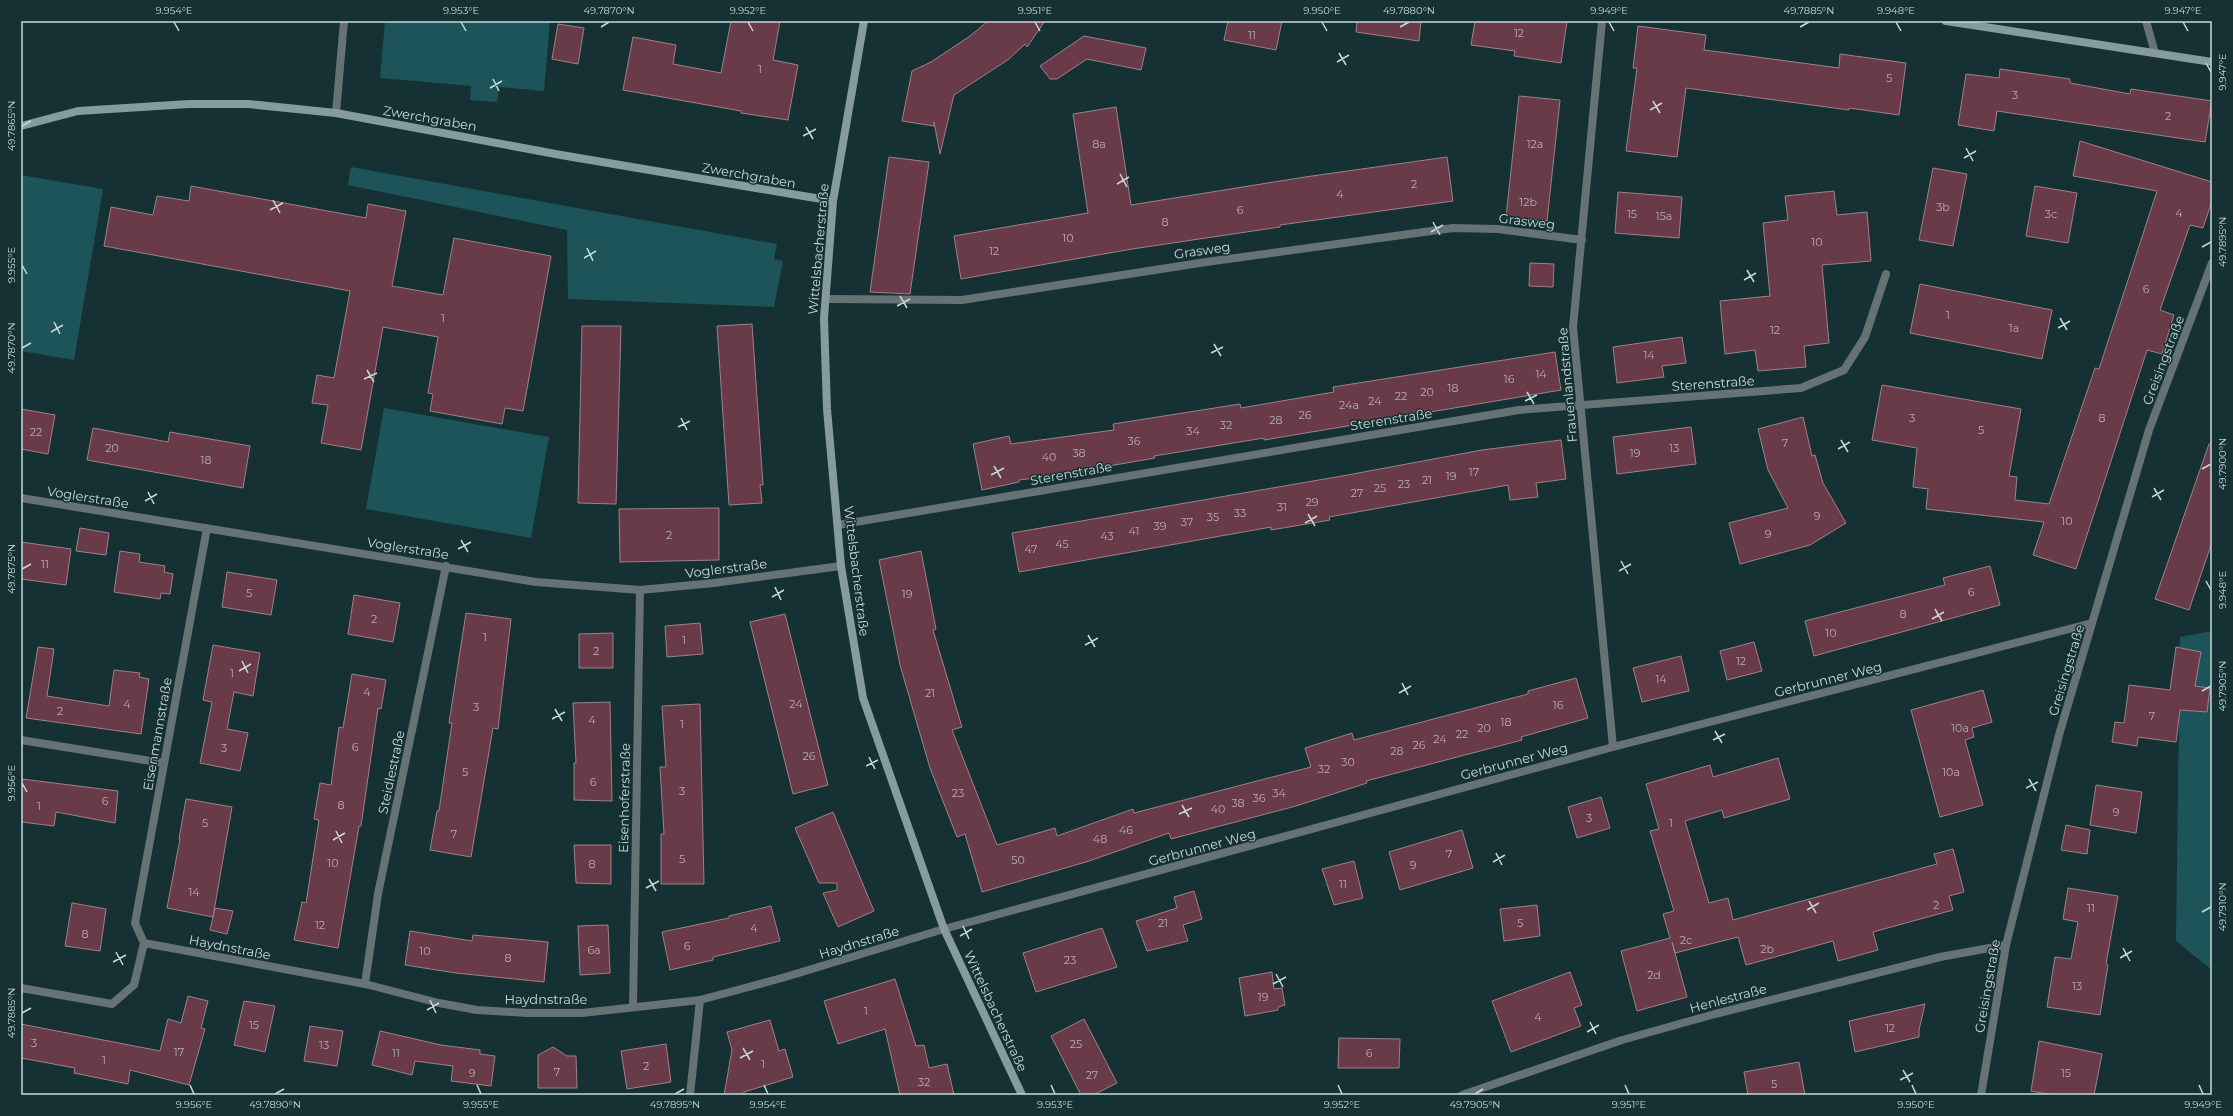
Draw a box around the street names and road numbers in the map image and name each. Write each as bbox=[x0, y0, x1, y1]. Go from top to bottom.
street label: Zwerchgraben bbox=[382, 102, 478, 134]
street label: Zwerchgraben bbox=[701, 159, 797, 191]
street label: Wittelsbacherstraße bbox=[804, 183, 832, 315]
street label: Grasweg bbox=[1498, 210, 1556, 232]
street label: Grasweg bbox=[1173, 238, 1231, 262]
street label: Greisingstraße bbox=[2139, 313, 2187, 407]
street label: Frauenlandstraße bbox=[1554, 327, 1580, 443]
street label: Sterenstraße bbox=[1671, 372, 1755, 394]
street label: Sterenstraße bbox=[1349, 405, 1433, 433]
street label: Sterenstraße bbox=[1029, 458, 1113, 488]
street label: Voglerstraße bbox=[46, 483, 130, 511]
street label: Wittelsbacherstraße bbox=[841, 505, 873, 637]
street label: Voglerstraße bbox=[366, 534, 450, 562]
street label: Voglerstraße bbox=[684, 555, 768, 581]
street label: Greisingstraße bbox=[2045, 622, 2088, 718]
street label: Gerbrunner Weg bbox=[1773, 658, 1883, 700]
street label: Eisenmannstraße bbox=[139, 676, 175, 792]
street label: Steidlestraße bbox=[374, 729, 408, 815]
street label: Gerbrunner Weg bbox=[1459, 739, 1569, 783]
street label: Eisenhoferstraße bbox=[615, 743, 633, 853]
street label: Gerbrunner Weg bbox=[1147, 825, 1257, 869]
street label: Haydnstraße bbox=[817, 922, 901, 962]
street label: Haydnstraße bbox=[188, 931, 272, 963]
street label: Greisingstraße bbox=[1971, 938, 2003, 1034]
street label: Wittelsbacherstraße bbox=[961, 948, 1031, 1074]
street label: Henlestraße bbox=[1688, 980, 1768, 1016]
street label: Haydnstraße bbox=[505, 991, 588, 1007]

